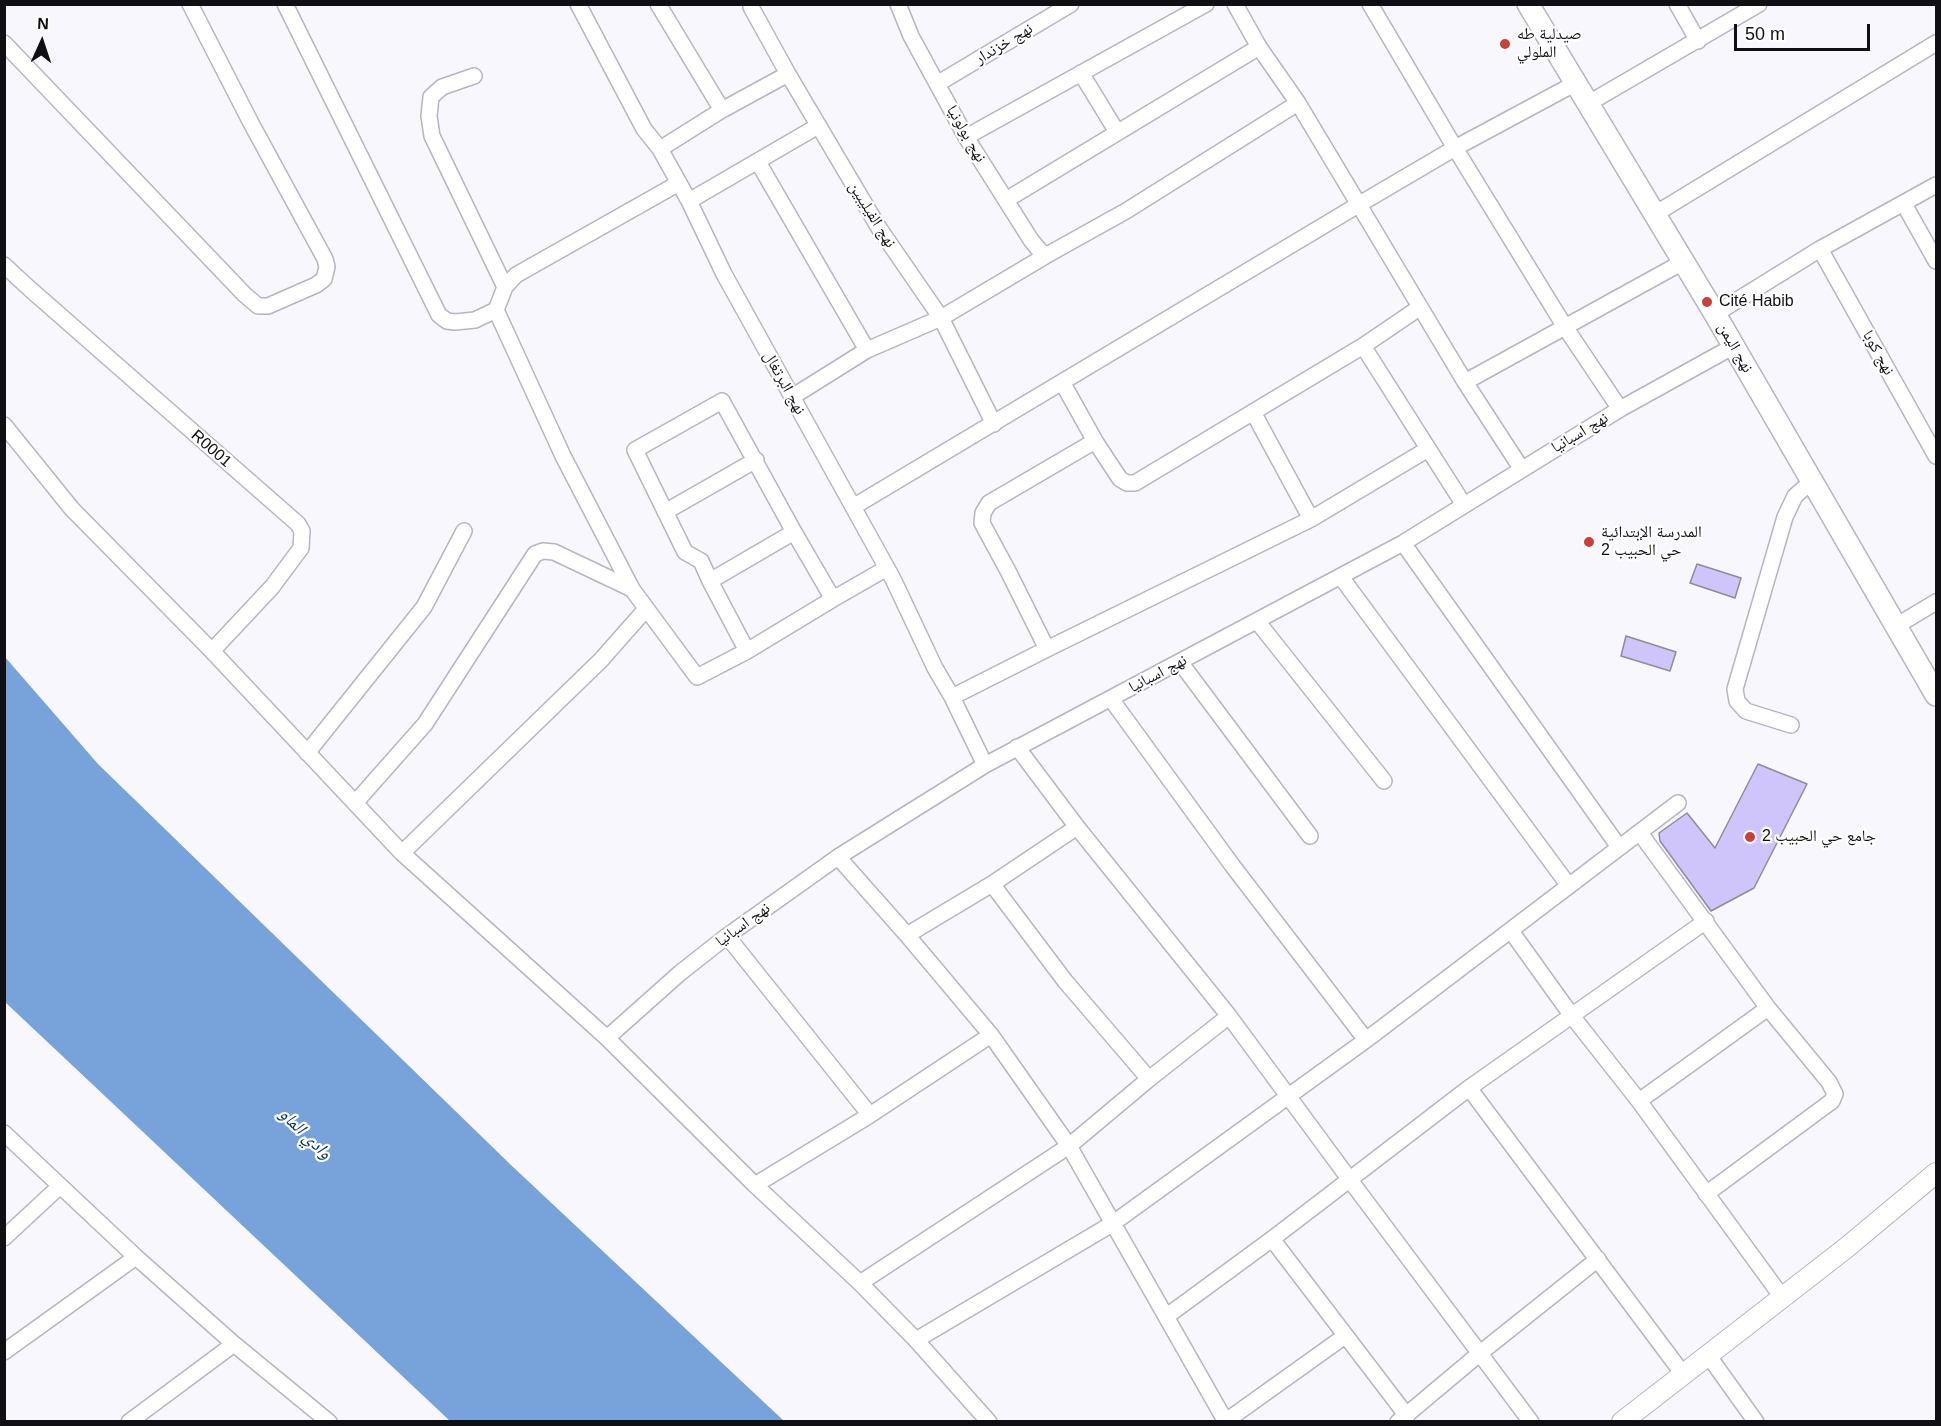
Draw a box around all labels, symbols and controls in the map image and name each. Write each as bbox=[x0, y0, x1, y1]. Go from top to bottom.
north arrow bbox=[12, 12, 72, 72]
scale bar bbox=[1737, 12, 1874, 50]
text: N bbox=[37, 15, 49, 32]
street label: نهج خزندار bbox=[972, 19, 1036, 69]
text: 50 m bbox=[1745, 24, 1785, 44]
place label: صيدلية طه الملولي bbox=[1517, 25, 1582, 63]
marker: صيدلية طه الملولي bbox=[1498, 37, 1512, 51]
street label: نهج بولونيا bbox=[942, 102, 990, 166]
street label: نهج الفيليبين bbox=[844, 178, 900, 252]
place label: Cité Habib bbox=[1719, 292, 1794, 312]
marker: Cité Habib bbox=[1700, 295, 1714, 309]
street label: نهج اليمن bbox=[1713, 320, 1757, 376]
street label: نهج كوبا bbox=[1858, 327, 1898, 379]
street label: نهج البرتغال bbox=[759, 348, 809, 418]
street label: نهج اسبانيا bbox=[1548, 409, 1612, 457]
street label: R0001 bbox=[187, 426, 235, 472]
place label: المدرسة الإبتدائية حي الحبيب 2 bbox=[1601, 523, 1702, 561]
marker: المدرسة الإبتدائية حي الحبيب 2 bbox=[1582, 535, 1596, 549]
street label: نهج اسبانيا bbox=[1126, 651, 1190, 697]
place label: جامع حي الحبيب 2 bbox=[1762, 827, 1876, 847]
marker: جامع حي الحبيب 2 bbox=[1743, 830, 1757, 844]
street label: نهج اسبانيا bbox=[712, 899, 774, 951]
water label: وادي الماو bbox=[274, 1104, 336, 1164]

